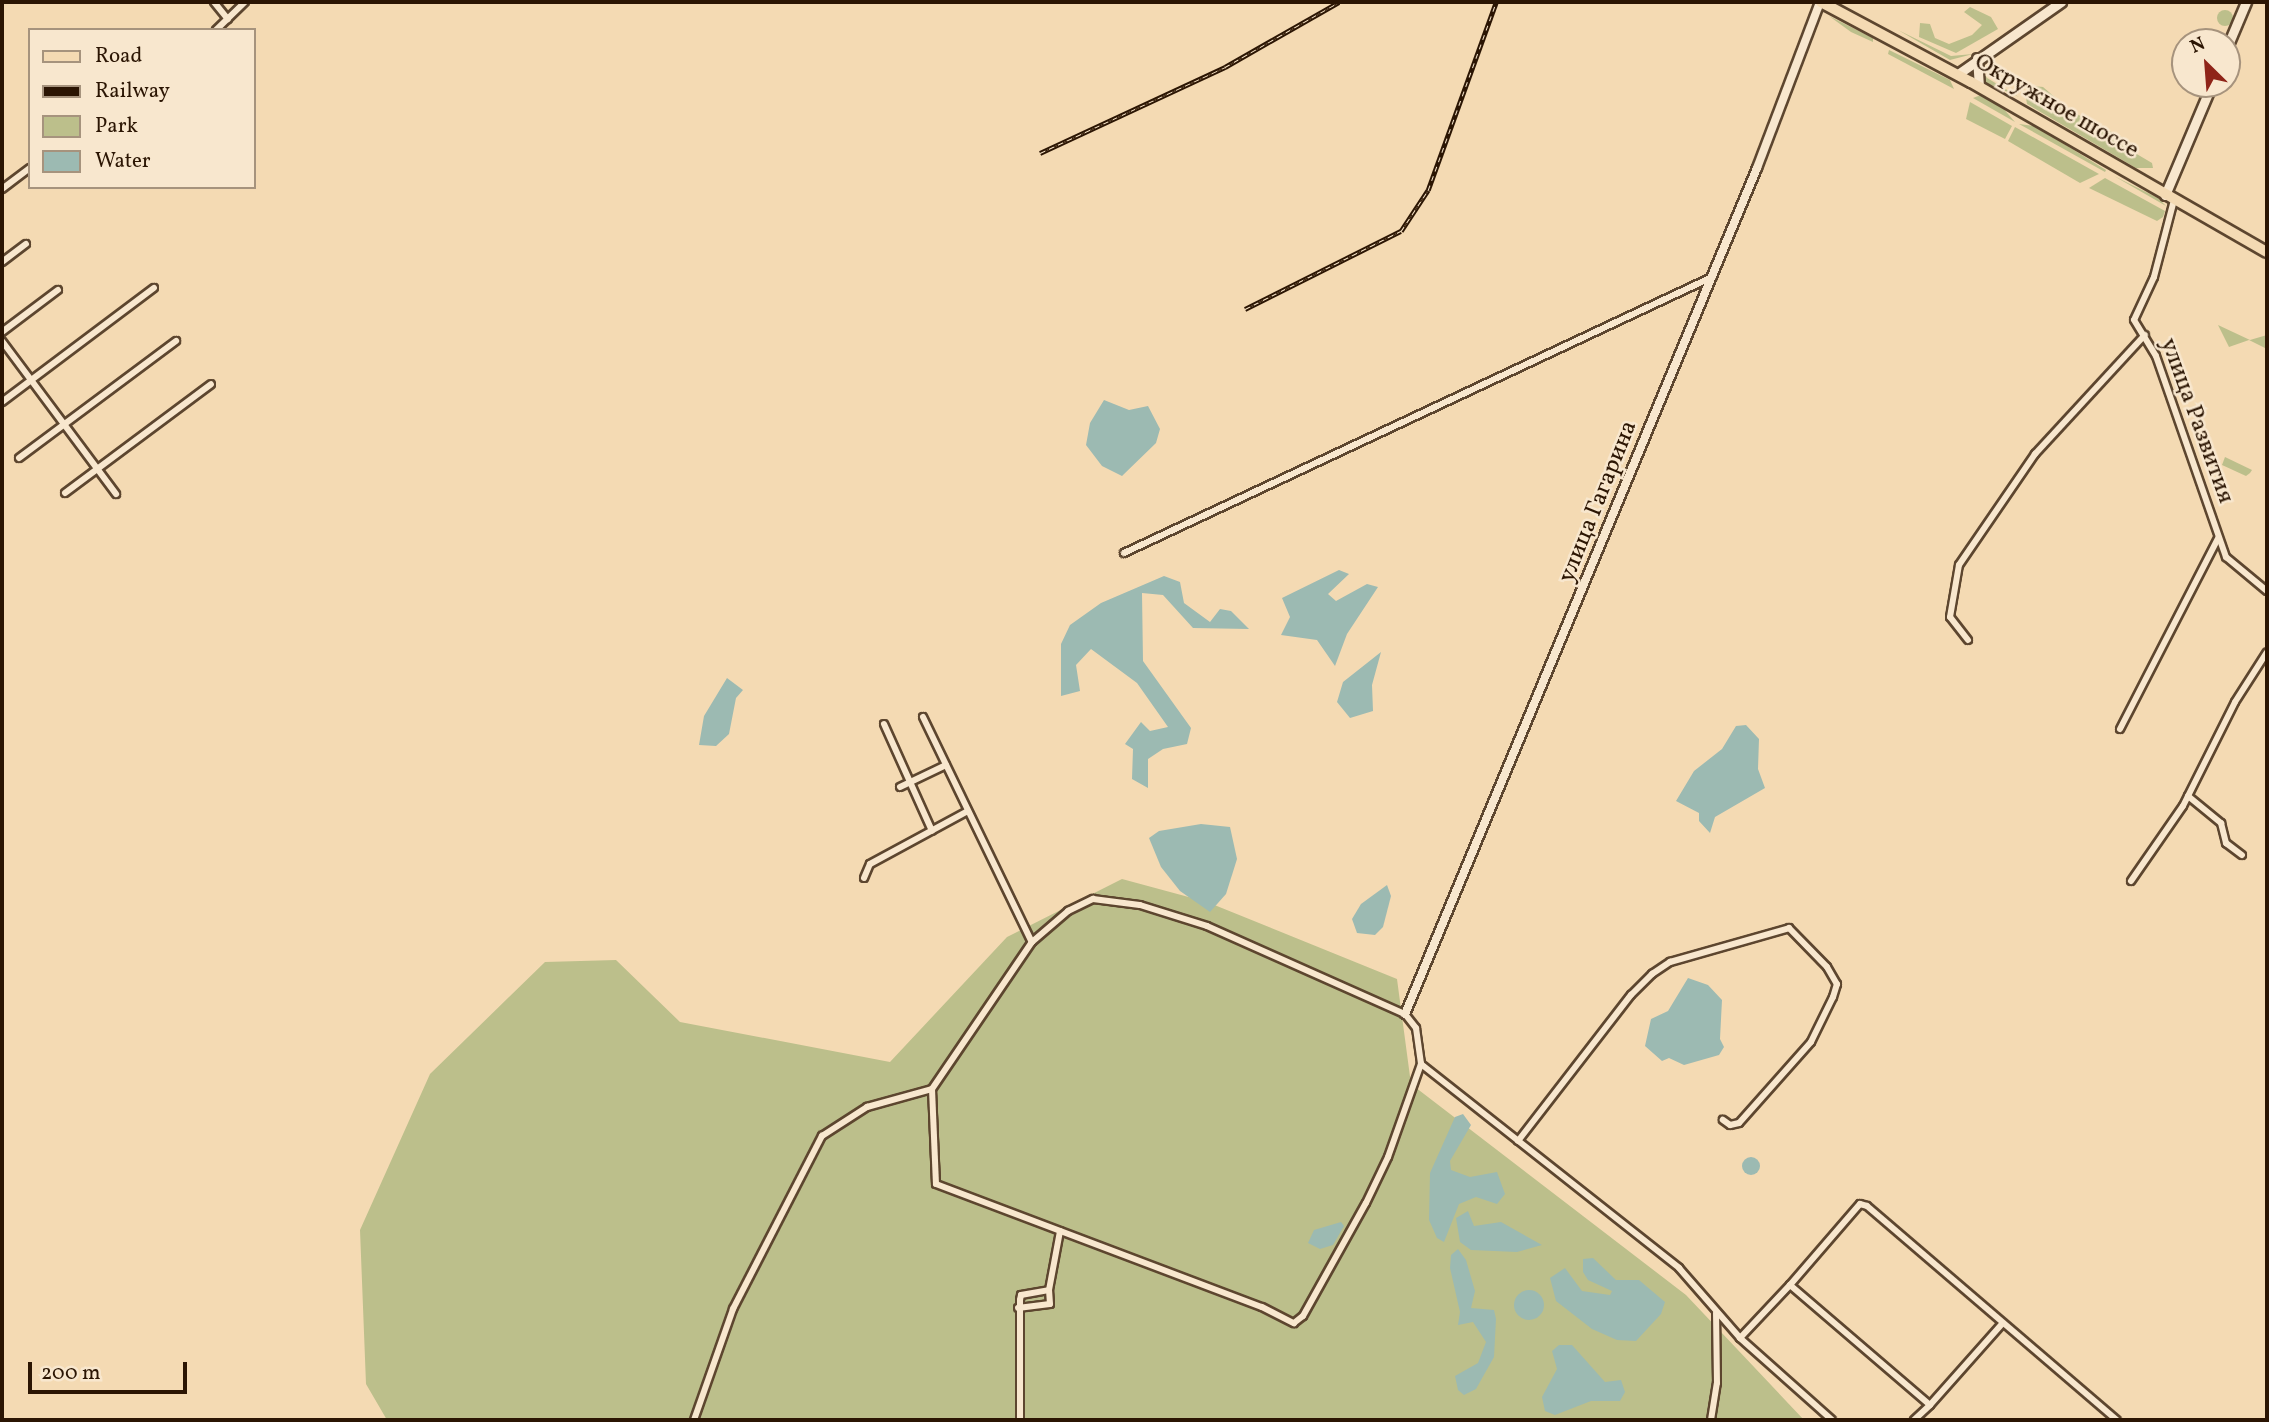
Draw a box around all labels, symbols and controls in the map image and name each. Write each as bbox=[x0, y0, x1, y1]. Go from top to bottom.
legend bbox=[28, 28, 256, 189]
north arrow bbox=[2171, 28, 2241, 98]
text: N bbox=[2186, 31, 2210, 60]
text: Road bbox=[95, 42, 142, 71]
street label: Окружное шоссе bbox=[1969, 48, 2143, 166]
text: Railway bbox=[95, 77, 170, 106]
text: Park bbox=[95, 112, 138, 141]
text: Water bbox=[95, 147, 151, 176]
street label: улица Развития bbox=[2153, 334, 2239, 508]
street label: улица Гагарина bbox=[1553, 417, 1645, 587]
scale bar bbox=[32, 1348, 191, 1392]
text: 200 m bbox=[41, 1359, 101, 1388]

